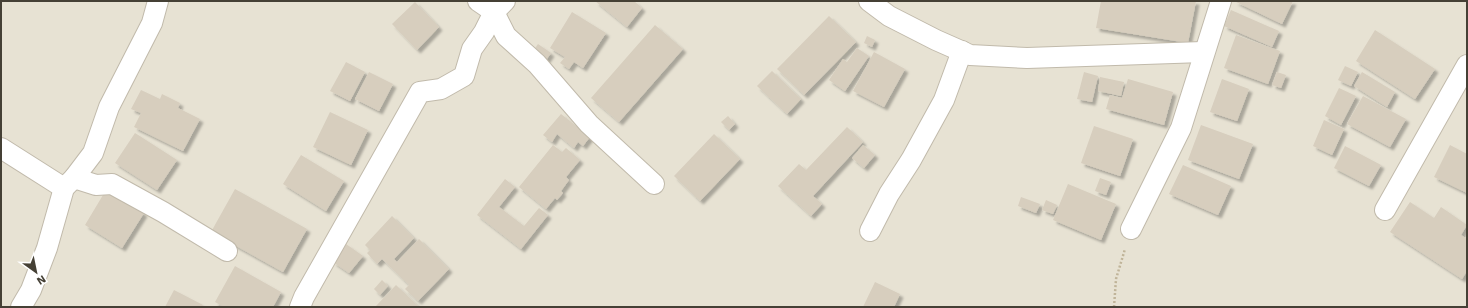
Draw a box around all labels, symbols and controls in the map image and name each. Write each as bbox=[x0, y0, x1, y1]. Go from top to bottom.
north arrow bbox=[16, 252, 56, 292]
text: N bbox=[34, 272, 48, 288]

